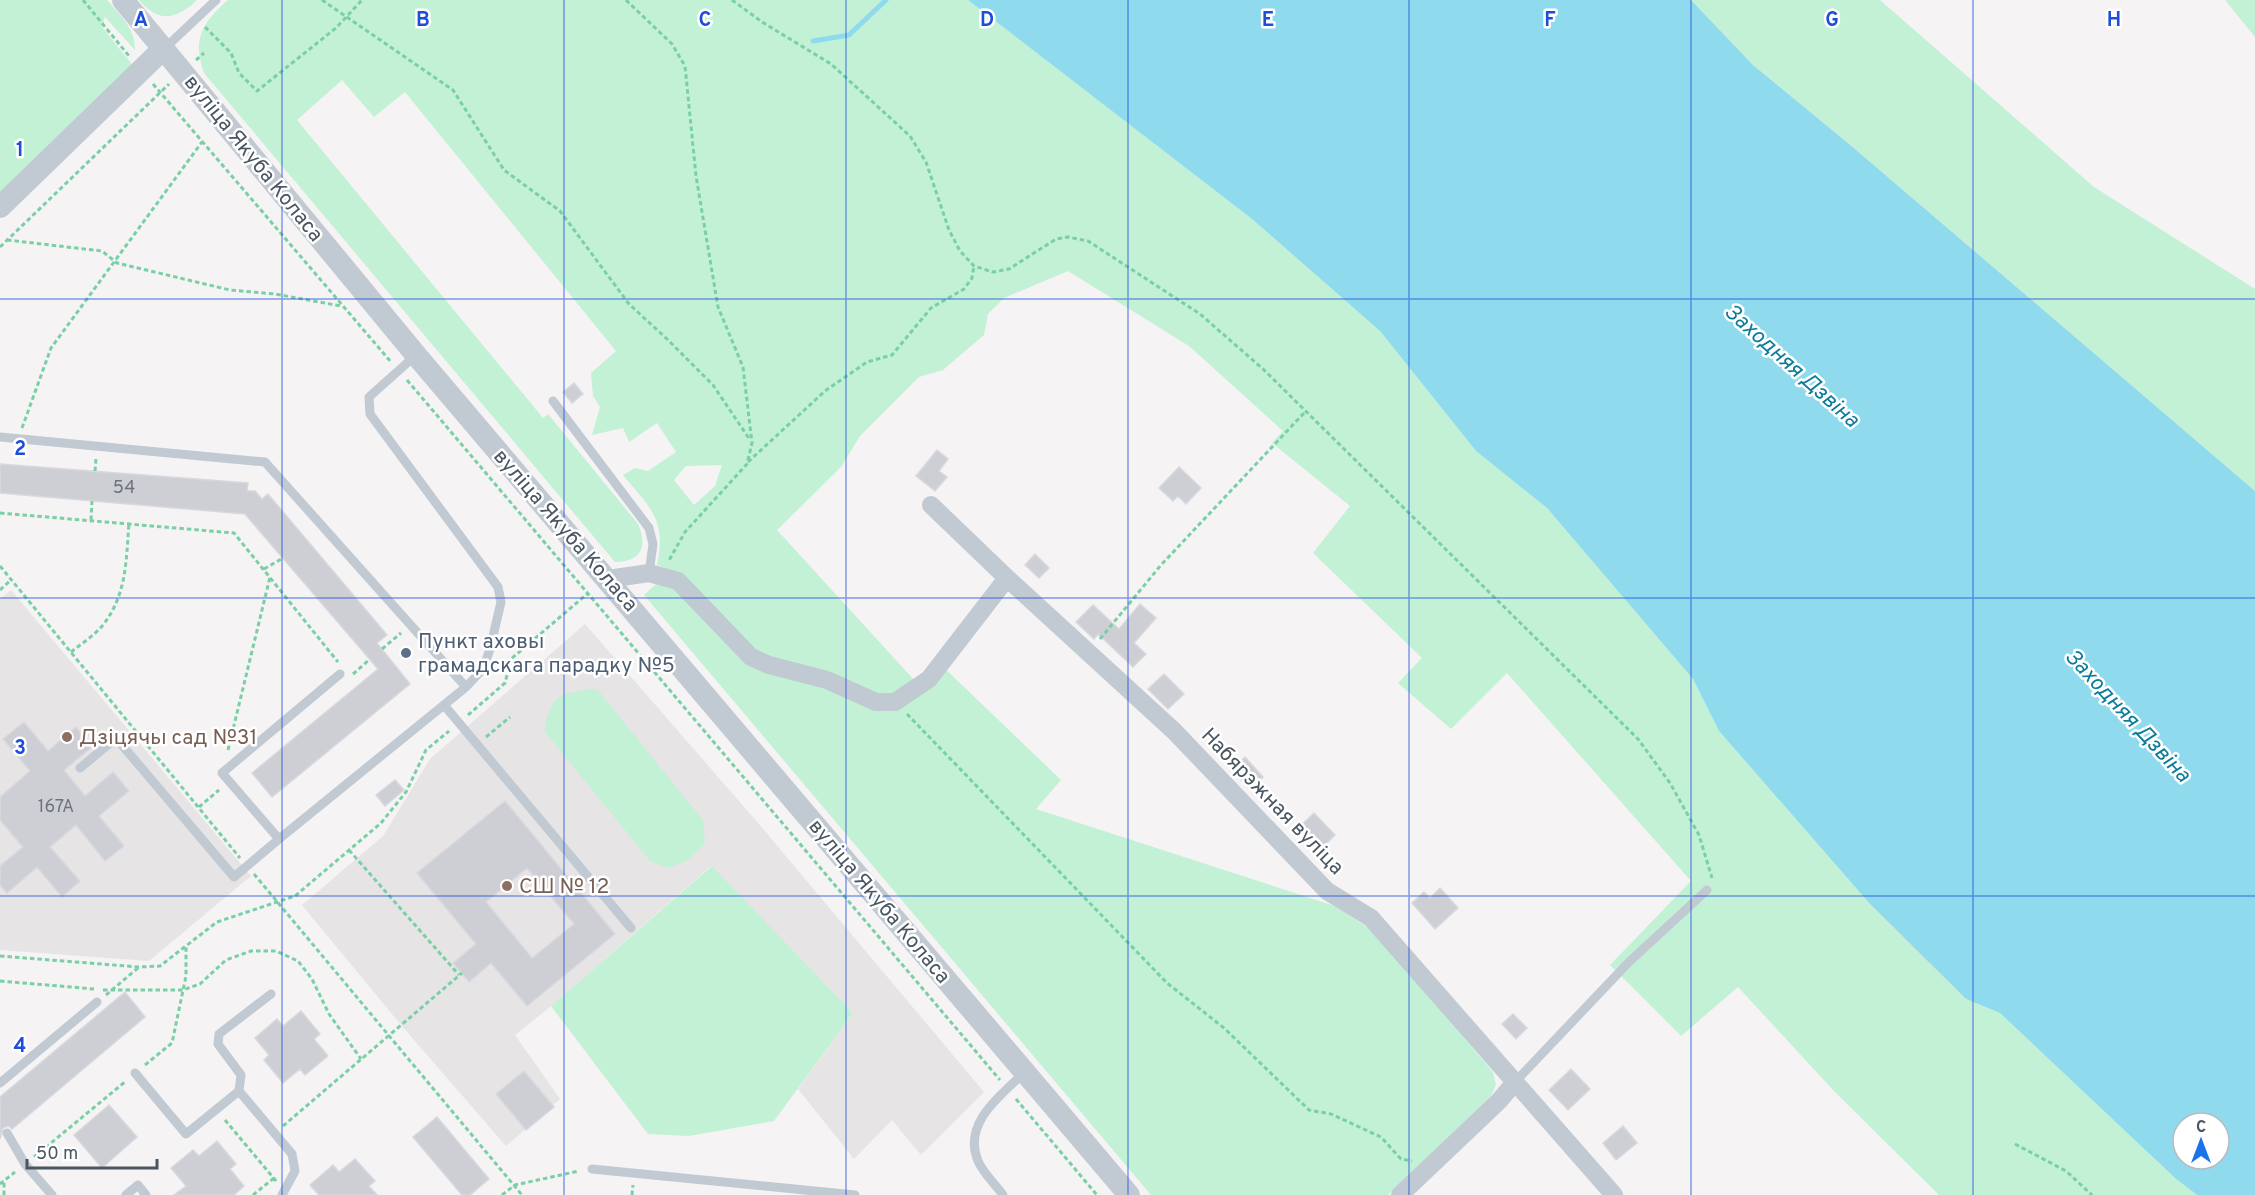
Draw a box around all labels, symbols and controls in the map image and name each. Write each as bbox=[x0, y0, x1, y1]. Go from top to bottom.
text: A bbox=[134, 8, 148, 34]
text: B bbox=[416, 8, 430, 34]
text: C bbox=[699, 8, 711, 34]
text: D bbox=[980, 8, 994, 34]
text: E bbox=[1262, 8, 1274, 34]
text: F bbox=[1544, 8, 1556, 34]
text: G bbox=[1825, 8, 1839, 34]
text: H bbox=[2107, 8, 2121, 34]
street label: вуліца Якуба Коласа bbox=[177, 70, 328, 248]
text: 1 bbox=[16, 138, 24, 164]
water label: Заходняя Дзвіна bbox=[1718, 299, 1865, 435]
text: 2 bbox=[14, 437, 26, 463]
street label: вуліца Якуба Коласа bbox=[487, 444, 643, 618]
house number: 54 bbox=[113, 477, 135, 500]
place label: Пункт аховы грамадскага парадку №5 bbox=[418, 629, 675, 680]
water label: Заходняя Дзвіна bbox=[2059, 645, 2196, 789]
marker: Пункт аховы грамадскага парадку №5 bbox=[399, 646, 413, 660]
street label: Набярэжная вуліца bbox=[1195, 723, 1349, 881]
place label: Дзіцячы сад №31 bbox=[79, 725, 257, 752]
marker: Дзіцячы сад №31 bbox=[60, 730, 74, 744]
text: 3 bbox=[14, 736, 26, 762]
house number: 167А bbox=[38, 796, 74, 819]
street label: вуліца Якуба Коласа bbox=[802, 814, 956, 990]
place label: СШ № 12 bbox=[519, 874, 609, 901]
marker: СШ № 12 bbox=[500, 879, 514, 893]
text: 4 bbox=[14, 1034, 26, 1060]
north arrow bbox=[2171, 1111, 2231, 1171]
text: С bbox=[2196, 1118, 2206, 1138]
scale bar bbox=[27, 1132, 158, 1170]
text: 50 m bbox=[36, 1143, 78, 1166]

